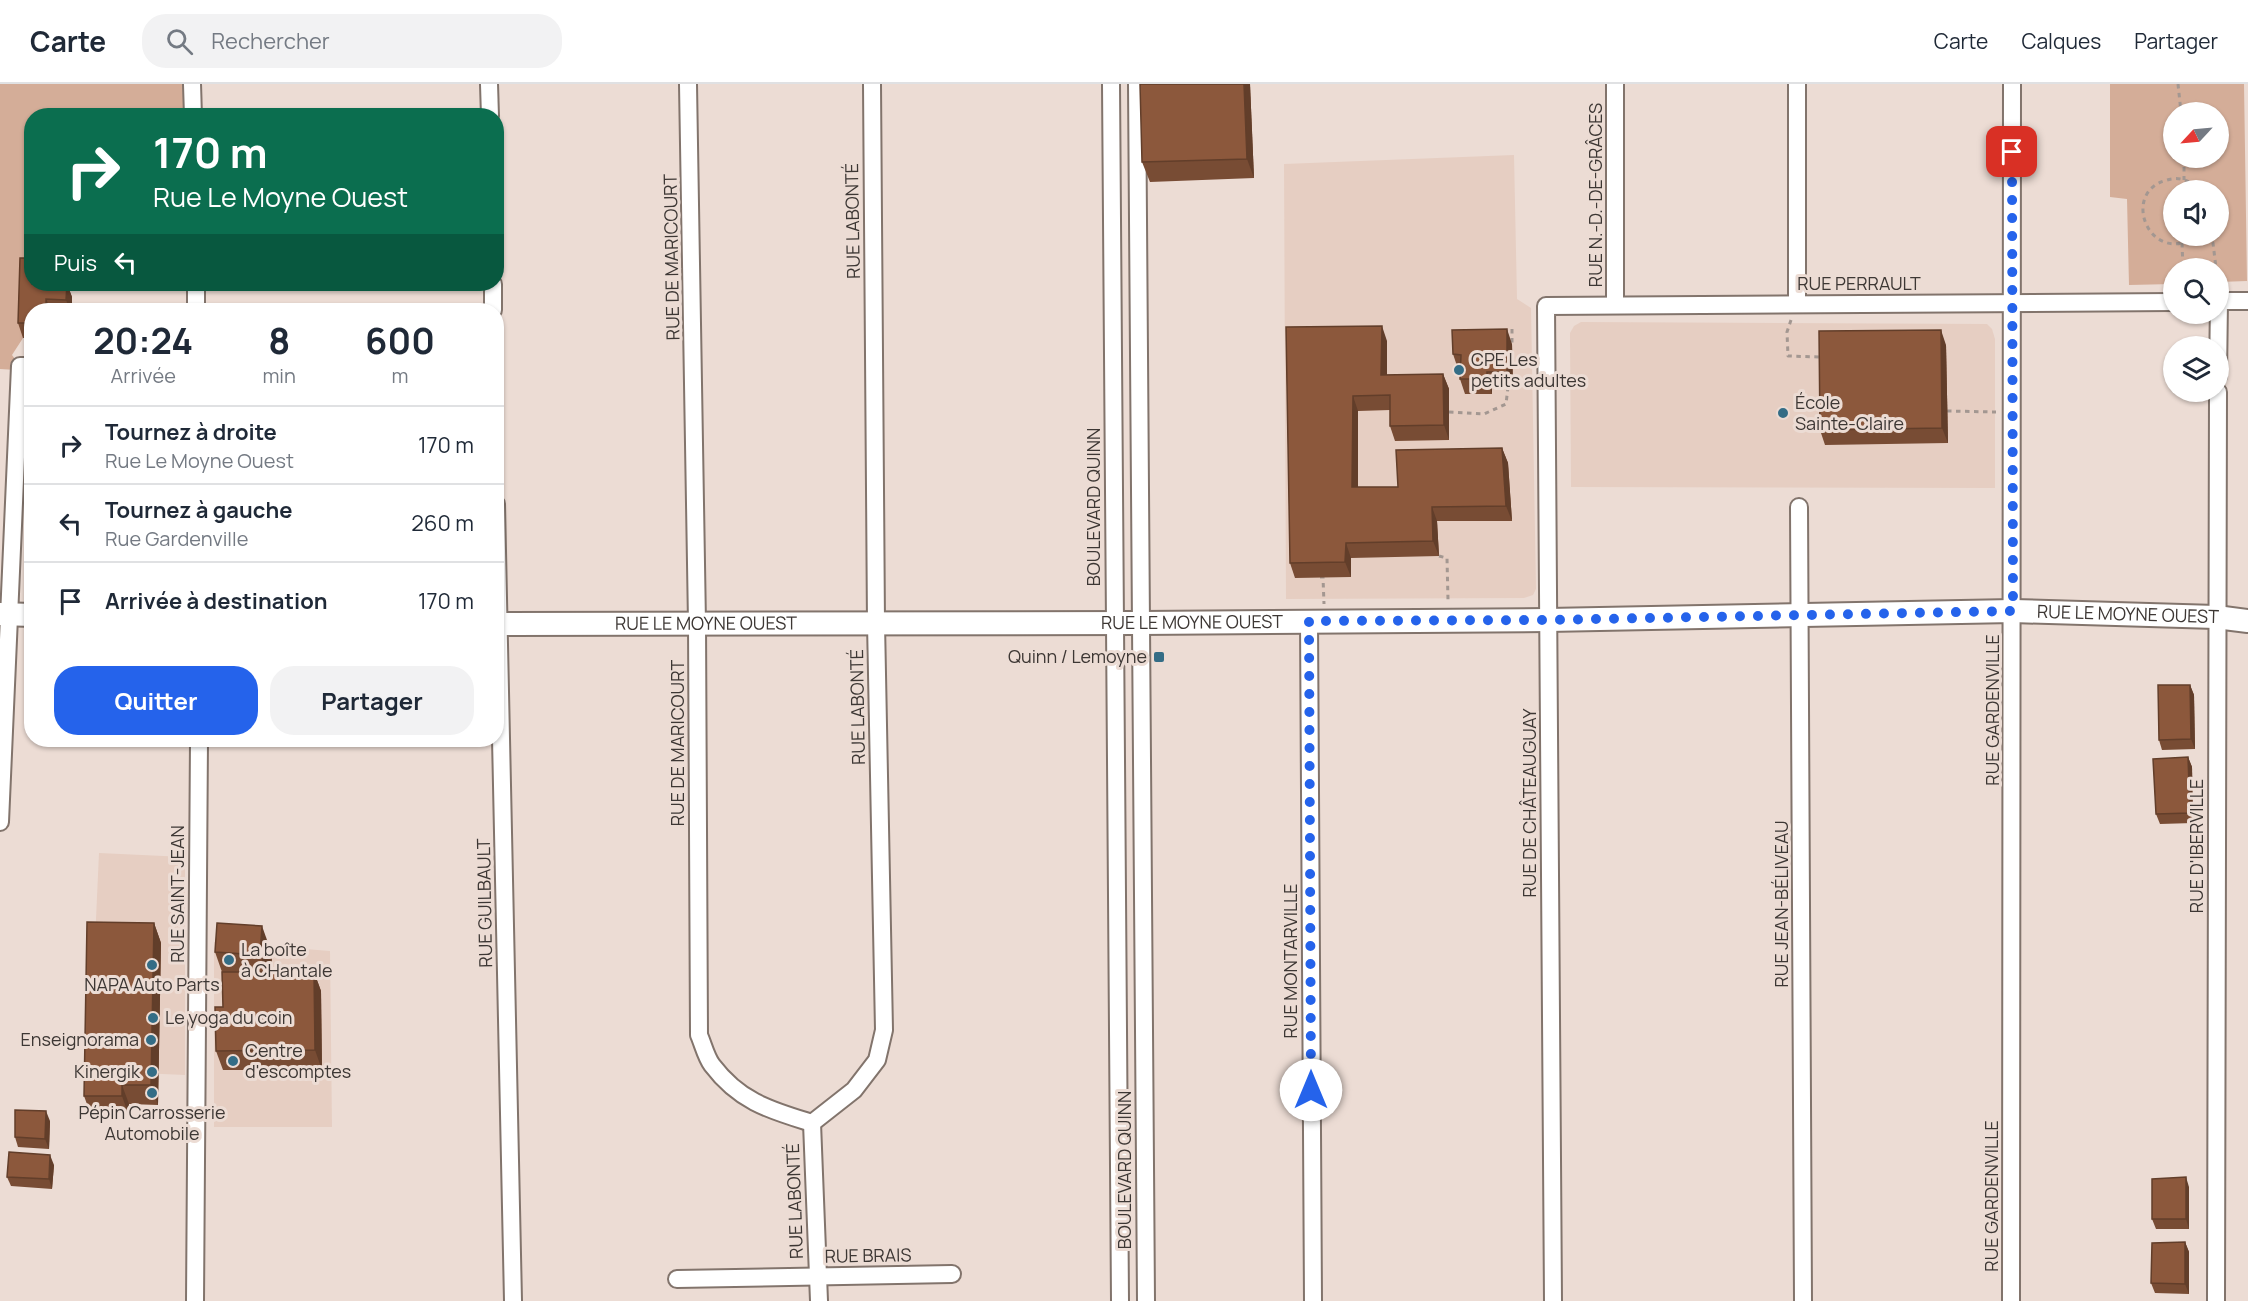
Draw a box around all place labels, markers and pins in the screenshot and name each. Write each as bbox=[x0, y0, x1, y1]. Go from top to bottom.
pin bbox=[1986, 126, 2037, 177]
place label: CPE Les petits adultes bbox=[1471, 347, 1586, 392]
marker: CPE Les petits adultes bbox=[1452, 363, 1466, 377]
place label: École Sainte-Claire bbox=[1795, 390, 1904, 435]
marker: École Sainte-Claire bbox=[1776, 406, 1790, 420]
place label: Quinn / Lemoyne bbox=[1008, 644, 1147, 668]
marker: Quinn / Lemoyne bbox=[1152, 650, 1166, 664]
place label: La boîte à CHantale bbox=[241, 937, 332, 982]
marker: La boîte à CHantale bbox=[222, 953, 236, 967]
marker: NAPA Auto Parts bbox=[145, 958, 159, 972]
place label: NAPA Auto Parts bbox=[84, 972, 220, 996]
place label: Le yoga du coin bbox=[165, 1005, 293, 1029]
marker: Le yoga du coin bbox=[146, 1011, 160, 1025]
place label: Enseignorama bbox=[21, 1027, 139, 1051]
marker: Enseignorama bbox=[144, 1033, 158, 1047]
place label: Centre d'escomptes bbox=[245, 1038, 351, 1083]
marker: Centre d'escomptes bbox=[226, 1054, 240, 1068]
place label: Kinergik bbox=[74, 1059, 141, 1083]
marker: Kinergik bbox=[145, 1065, 159, 1079]
marker: Pépin Carrosserie Automobile bbox=[145, 1086, 159, 1100]
place label: Pépin Carrosserie Automobile bbox=[78, 1100, 226, 1145]

